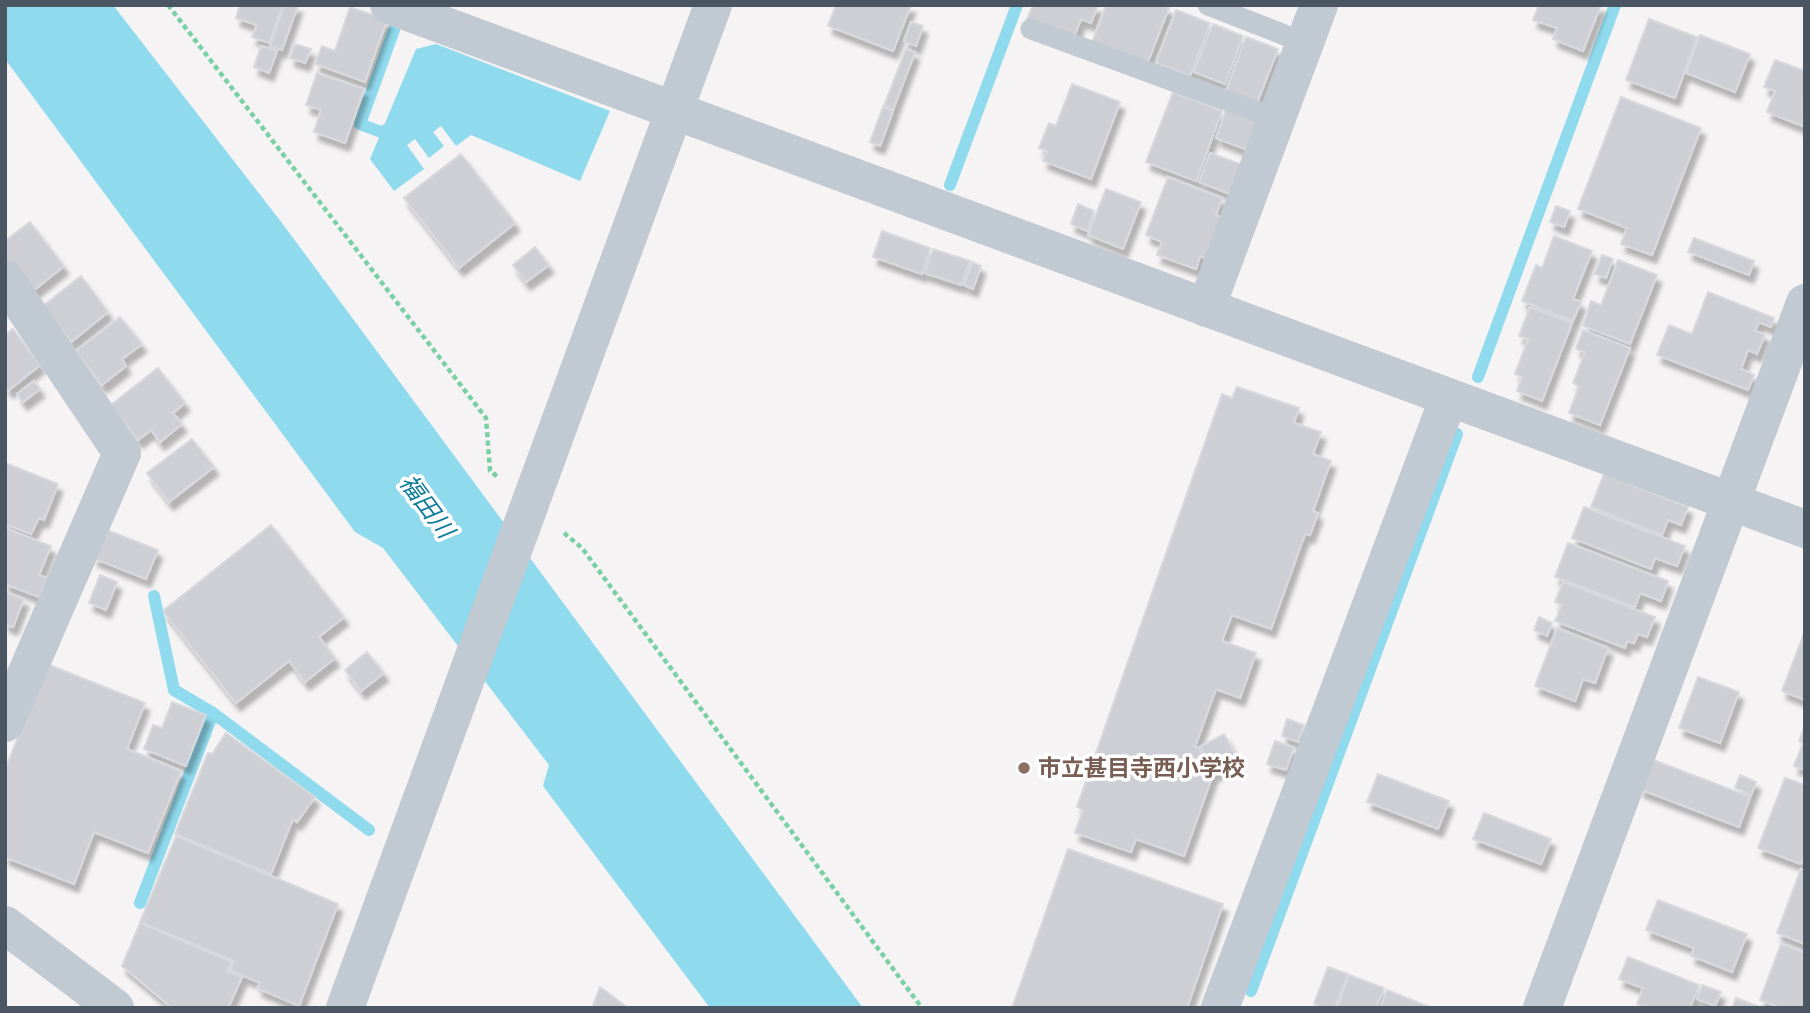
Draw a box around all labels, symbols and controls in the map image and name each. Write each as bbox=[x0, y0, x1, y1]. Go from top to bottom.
water label: 福田川 bbox=[394, 469, 462, 546]
place label: 市立甚目寺西小学校 bbox=[1038, 754, 1245, 782]
marker: 市立甚目寺西小学校 bbox=[1016, 760, 1032, 776]

